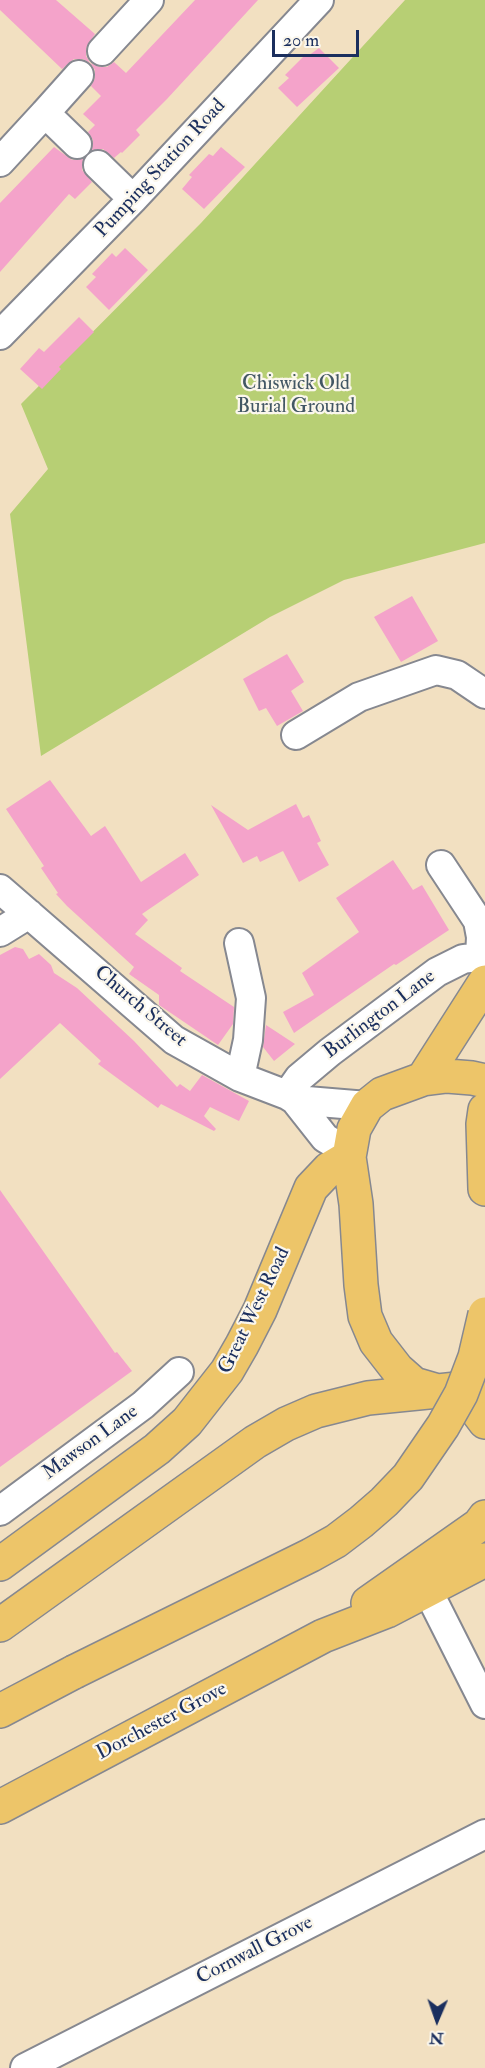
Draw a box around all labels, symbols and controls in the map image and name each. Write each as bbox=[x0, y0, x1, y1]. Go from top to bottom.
scale bar bbox=[275, 18, 362, 56]
text: 20 m bbox=[283, 29, 319, 52]
street label: Pumping Station Road bbox=[91, 95, 231, 243]
park label: Chiswick Old Burial Ground bbox=[237, 373, 355, 420]
street label: Church Street bbox=[89, 961, 191, 1053]
street label: Burlington Lane bbox=[320, 965, 440, 1065]
street label: Great West Road bbox=[214, 1244, 296, 1378]
street label: Mawson Lane bbox=[39, 1400, 143, 1486]
street label: Dorchester Grove bbox=[93, 1678, 231, 1766]
street label: Cornwall Grove bbox=[193, 1911, 317, 1991]
north arrow bbox=[407, 1990, 467, 2050]
text: N bbox=[429, 2028, 444, 2048]

